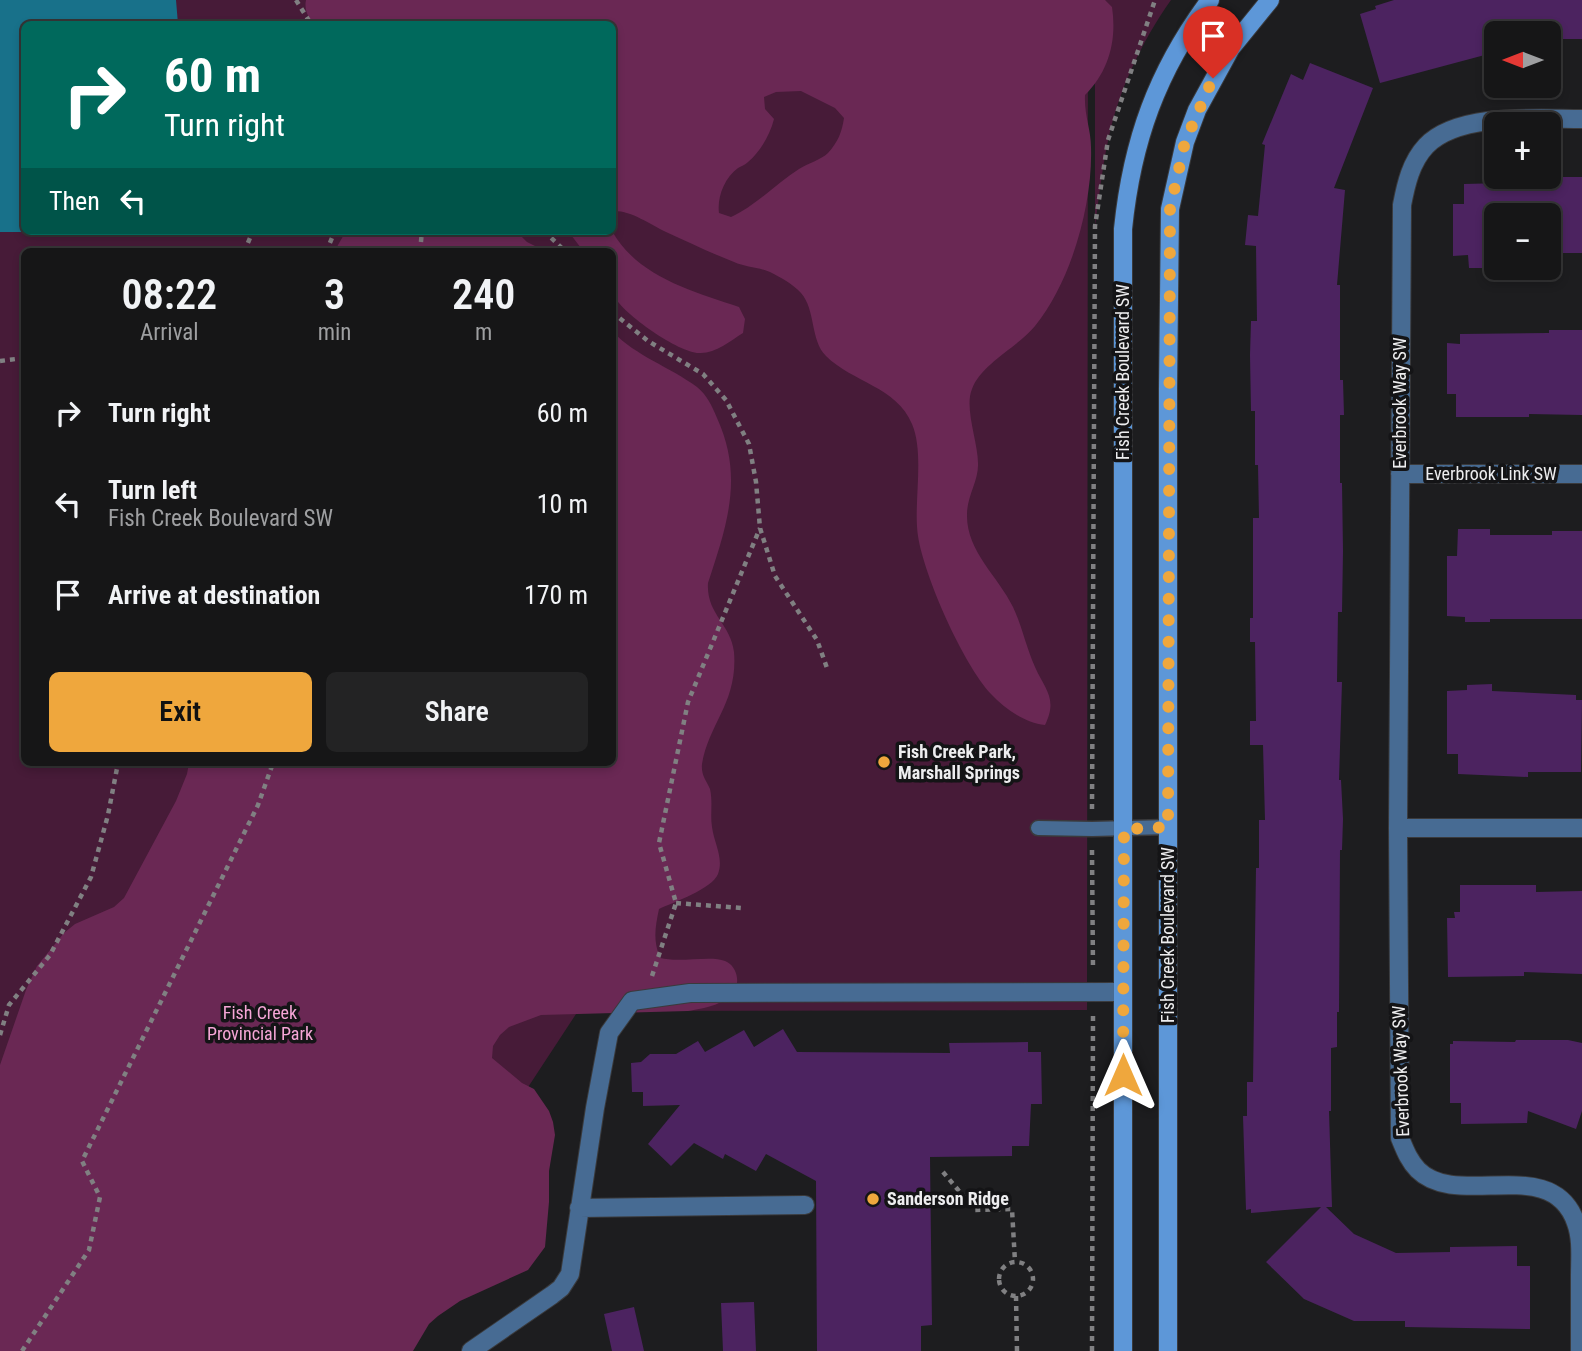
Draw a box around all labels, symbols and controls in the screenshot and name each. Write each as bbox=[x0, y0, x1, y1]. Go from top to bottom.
pin bbox=[1183, 6, 1243, 78]
icon: arrive bbox=[1194, 17, 1232, 55]
north arrow bbox=[1484, 21, 1561, 98]
map controls bbox=[1484, 21, 1561, 280]
text: 60 m bbox=[164, 47, 261, 104]
icon: right bbox=[49, 49, 140, 140]
text: Turn right bbox=[164, 106, 285, 144]
button: + bbox=[1484, 112, 1561, 189]
icon: left bbox=[114, 182, 152, 220]
text: Then bbox=[49, 186, 100, 216]
button: − bbox=[1484, 203, 1561, 280]
text: 08:22 bbox=[122, 270, 217, 319]
text: 3 bbox=[324, 270, 345, 319]
text: 240 bbox=[452, 270, 515, 319]
street label: Fish Creek Boulevard SW bbox=[1112, 284, 1133, 460]
text: Arrival bbox=[140, 319, 199, 346]
text: min bbox=[318, 319, 351, 346]
text: m bbox=[475, 319, 492, 346]
street label: Everbrook Way SW bbox=[1389, 337, 1410, 469]
icon: right bbox=[49, 394, 87, 432]
text: Turn right bbox=[108, 398, 210, 428]
text: 60 m bbox=[537, 398, 588, 428]
street label: Everbrook Link SW bbox=[1425, 463, 1557, 484]
text: Turn left bbox=[108, 475, 197, 505]
icon: left bbox=[49, 485, 87, 523]
text: 10 m bbox=[537, 489, 588, 519]
text: Fish Creek Boulevard SW bbox=[108, 505, 333, 532]
icon: arrive bbox=[49, 576, 87, 614]
text: Arrive at destination bbox=[108, 580, 320, 610]
text: 170 m bbox=[524, 580, 588, 610]
button: Exit bbox=[49, 672, 312, 752]
button: Share bbox=[326, 672, 588, 752]
place label: Fish Creek Park, Marshall Springs bbox=[898, 741, 1020, 783]
marker: Fish Creek Park, Marshall Springs bbox=[876, 754, 892, 770]
street label: Fish Creek Boulevard SW bbox=[1157, 847, 1178, 1023]
park label: Fish Creek Provincial Park bbox=[207, 1002, 313, 1044]
street label: Everbrook Way SW bbox=[1388, 1005, 1413, 1137]
position arrow bbox=[1086, 1038, 1160, 1112]
place label: Sanderson Ridge bbox=[887, 1188, 1009, 1209]
marker: Sanderson Ridge bbox=[865, 1191, 881, 1207]

